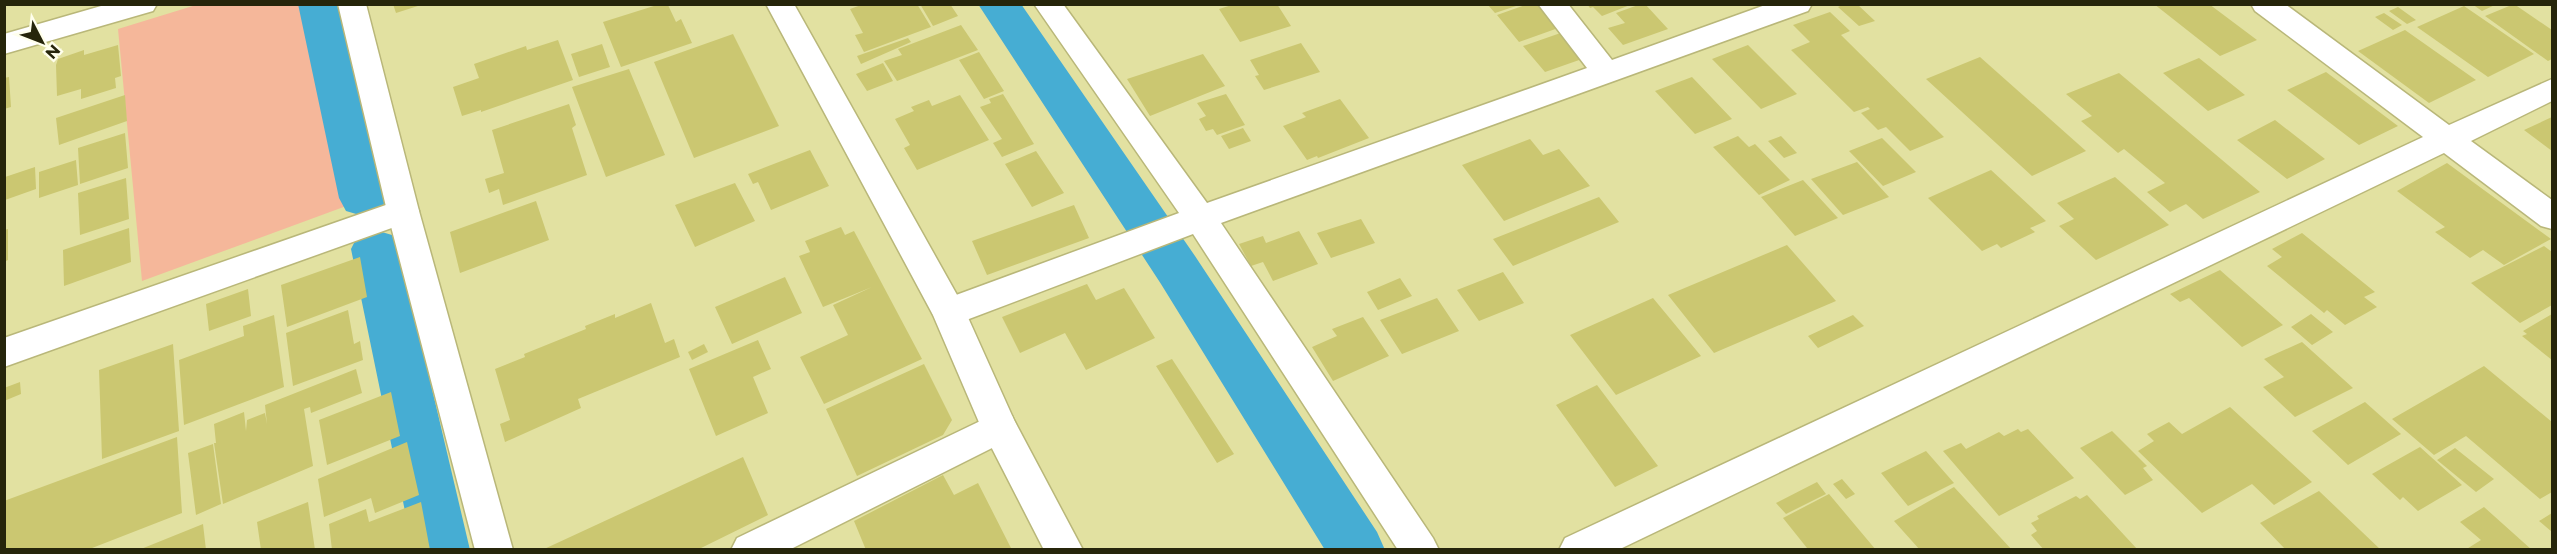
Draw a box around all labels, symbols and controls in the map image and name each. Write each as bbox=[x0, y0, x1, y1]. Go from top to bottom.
north arrow bbox=[12, 12, 72, 72]
text: N bbox=[41, 41, 64, 63]

